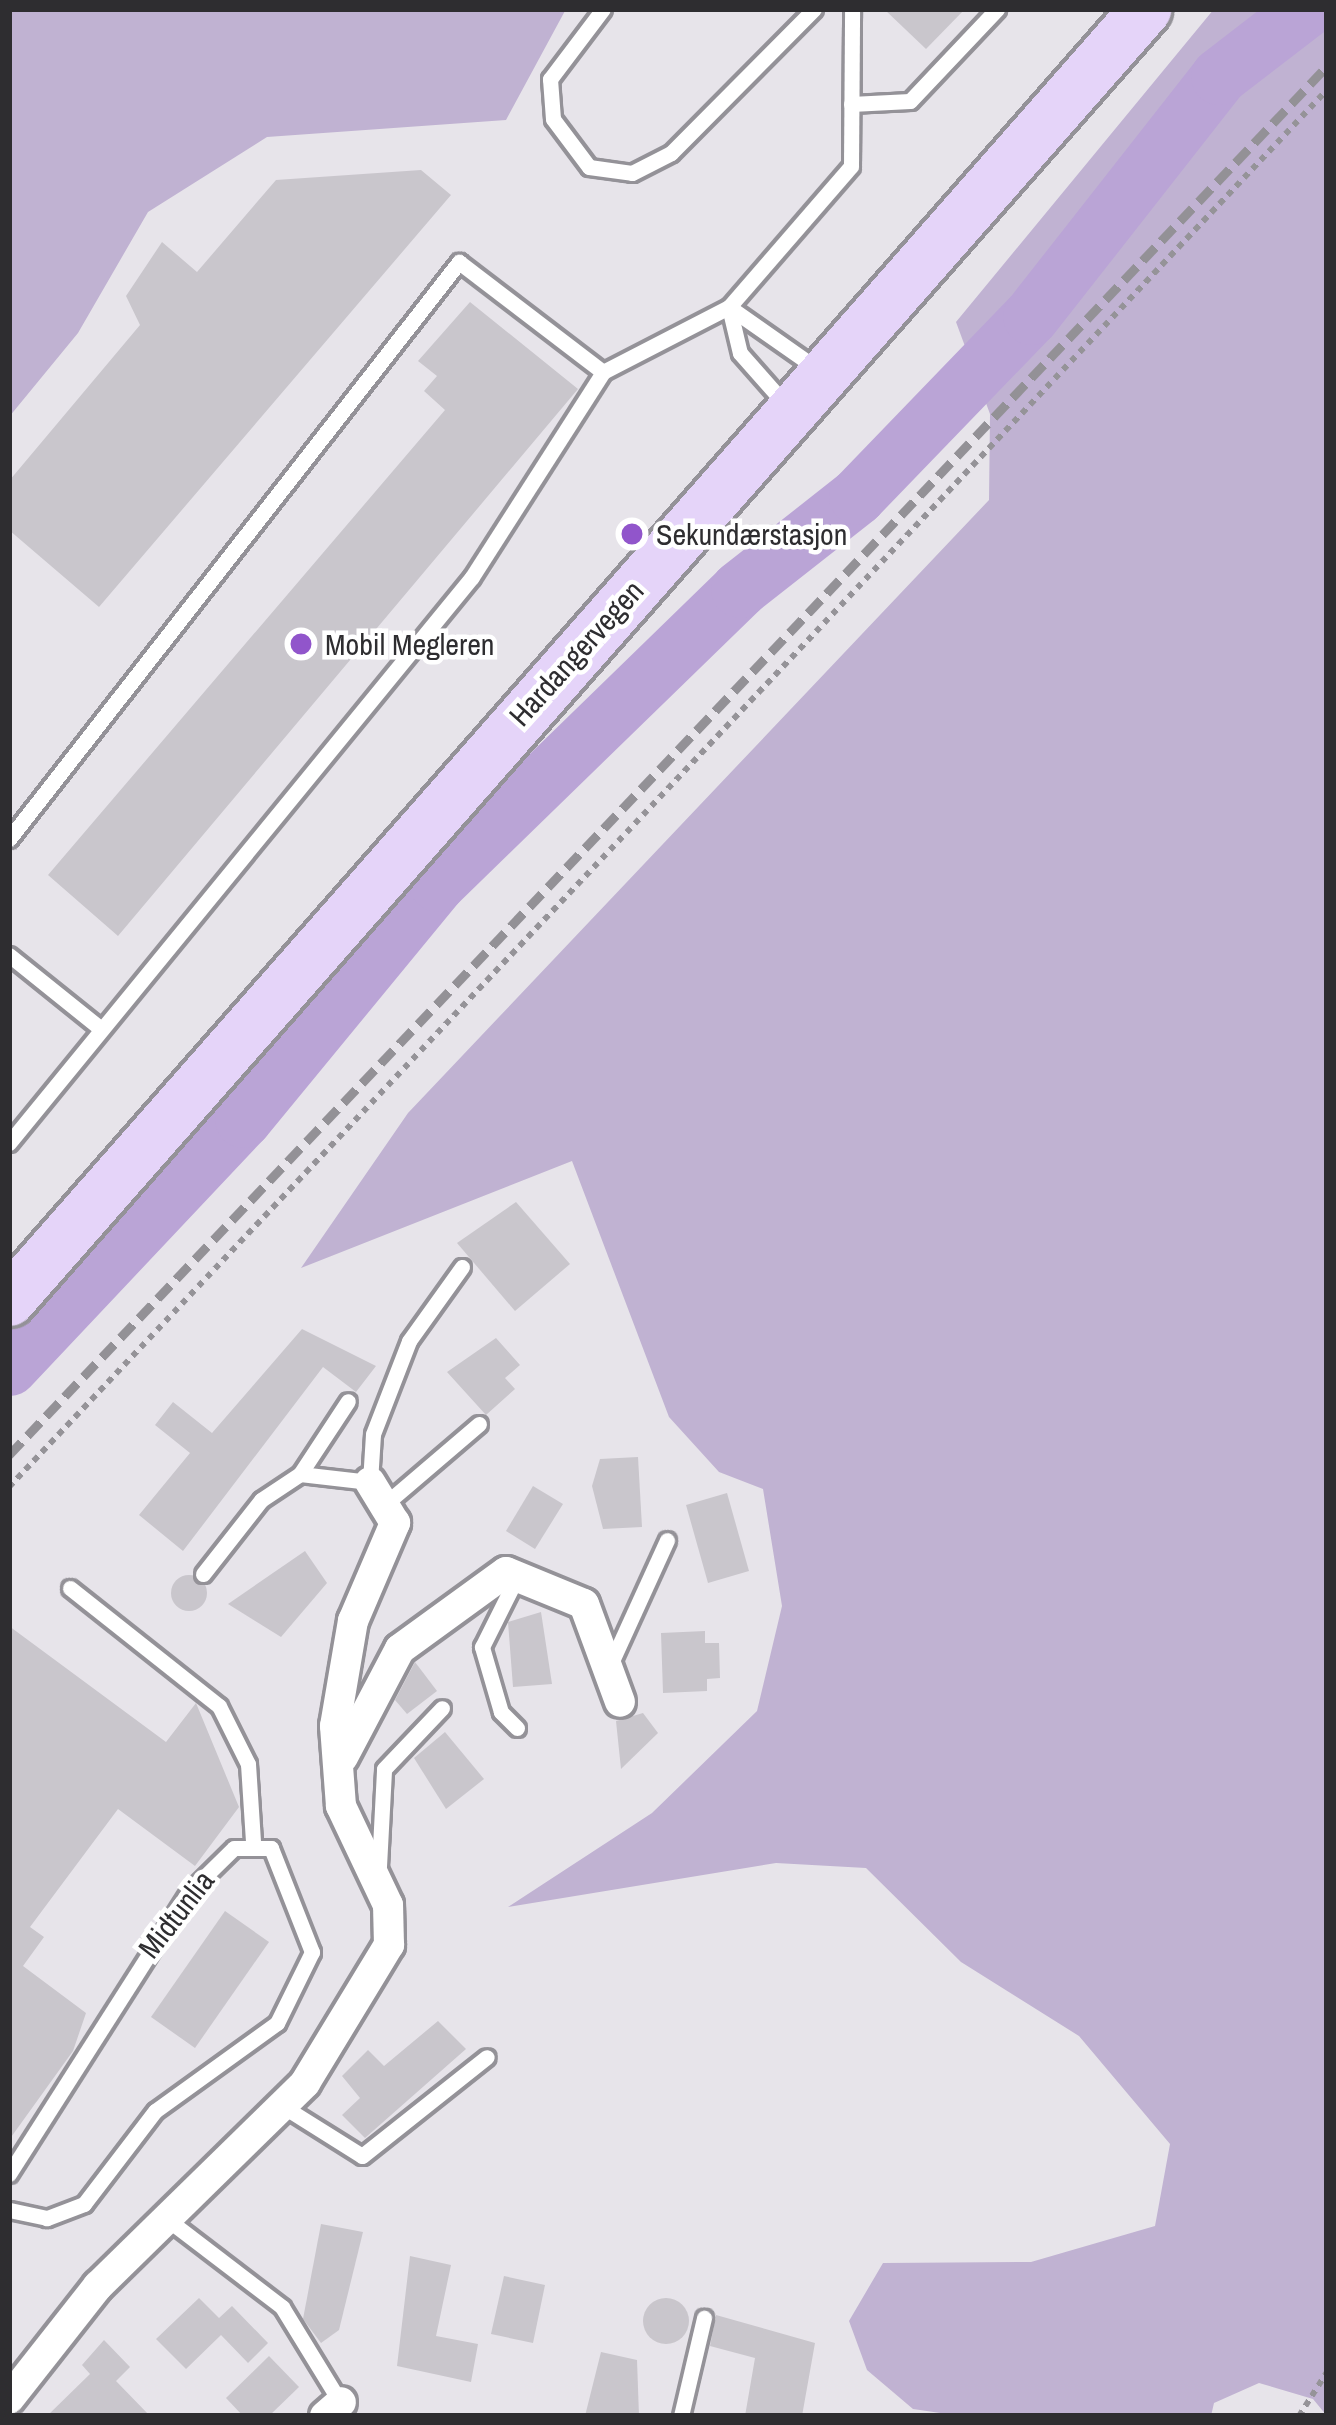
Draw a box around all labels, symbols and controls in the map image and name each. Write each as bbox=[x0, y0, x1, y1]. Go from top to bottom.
place label: Sekundærstasjon bbox=[656, 516, 847, 552]
marker: Sekundærstasjon bbox=[619, 521, 645, 547]
street label: Hardangervegen bbox=[501, 573, 651, 733]
place label: Mobil Megleren bbox=[325, 626, 495, 662]
marker: Mobil Megleren bbox=[288, 631, 314, 657]
street label: Midtunlia bbox=[131, 1863, 221, 1965]

